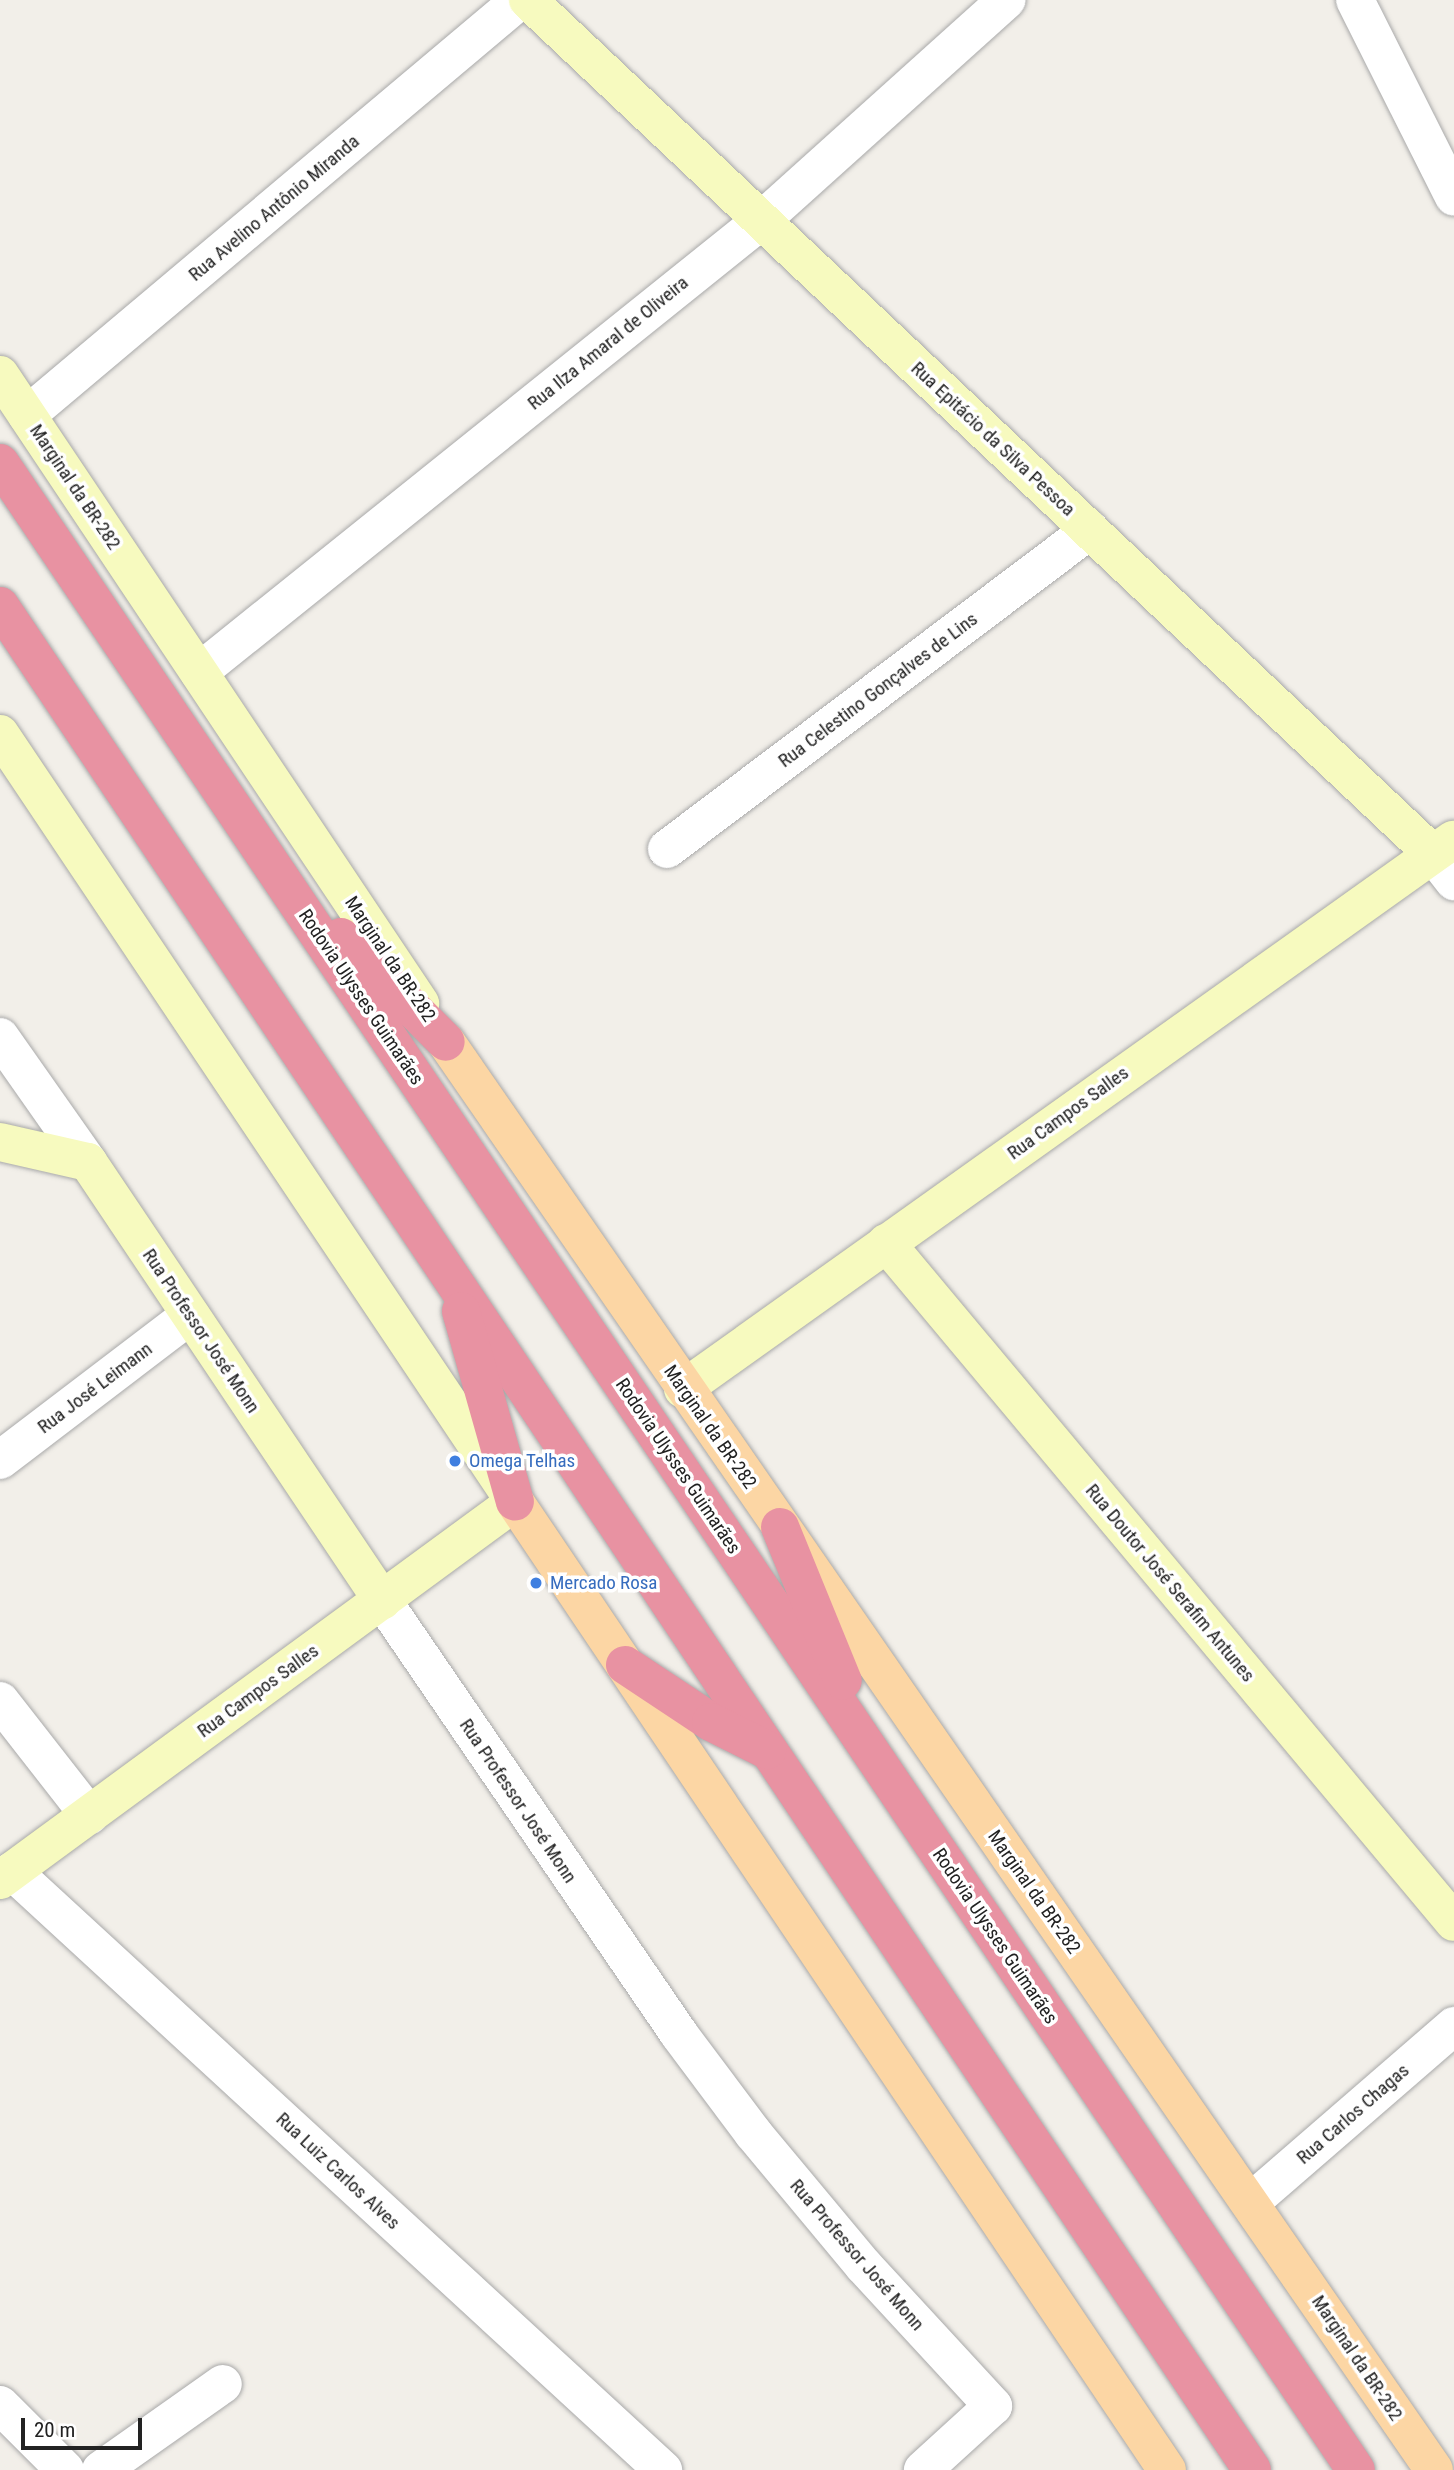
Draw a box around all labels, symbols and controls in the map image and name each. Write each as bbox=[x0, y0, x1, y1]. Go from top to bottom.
street label: Rua Avelino Antônio Miranda bbox=[184, 130, 364, 286]
street label: Rua Ilza Amaral de Oliveira bbox=[523, 271, 693, 415]
street label: Rua Epitácio da Silva Pessoa bbox=[906, 357, 1080, 521]
street label: Marginal da BR-282 bbox=[25, 420, 125, 554]
street label: Rua Celestino Gonçalves de Lins bbox=[774, 608, 982, 772]
street label: Marginal da BR-282 bbox=[340, 892, 440, 1026]
street label: Rodovia Ulysses Guimarães bbox=[294, 905, 428, 1089]
street label: Rua Campos Salles bbox=[1003, 1061, 1133, 1165]
street label: Rua Professor José Monn bbox=[138, 1245, 264, 1417]
street label: Rua José Leimann bbox=[33, 1338, 157, 1438]
street label: Marginal da BR-282 bbox=[659, 1361, 761, 1493]
street label: Rodovia Ulysses Guimarães bbox=[611, 1374, 745, 1558]
place label: Omega Telhas bbox=[469, 1450, 576, 1472]
marker: Omega Telhas bbox=[447, 1453, 463, 1469]
street label: Rua Doutor José Serafim Antunes bbox=[1081, 1480, 1259, 1686]
place label: Mercado Rosa bbox=[550, 1572, 657, 1594]
marker: Mercado Rosa bbox=[528, 1575, 544, 1591]
street label: Rua Campos Salles bbox=[193, 1639, 323, 1743]
street label: Rua Professor José Monn bbox=[455, 1715, 581, 1887]
street label: Marginal da BR-282 bbox=[983, 1826, 1085, 1958]
street label: Rodovia Ulysses Guimarães bbox=[928, 1844, 1062, 2028]
street label: Rua Carlos Chagas bbox=[1292, 2059, 1414, 2169]
street label: Rua Luiz Carlos Alves bbox=[271, 2108, 405, 2234]
street label: Rua Professor José Monn bbox=[785, 2175, 929, 2335]
street label: Marginal da BR-282 bbox=[1307, 2291, 1407, 2425]
scale bar bbox=[24, 2404, 145, 2448]
text: 20 m bbox=[34, 2418, 75, 2442]

